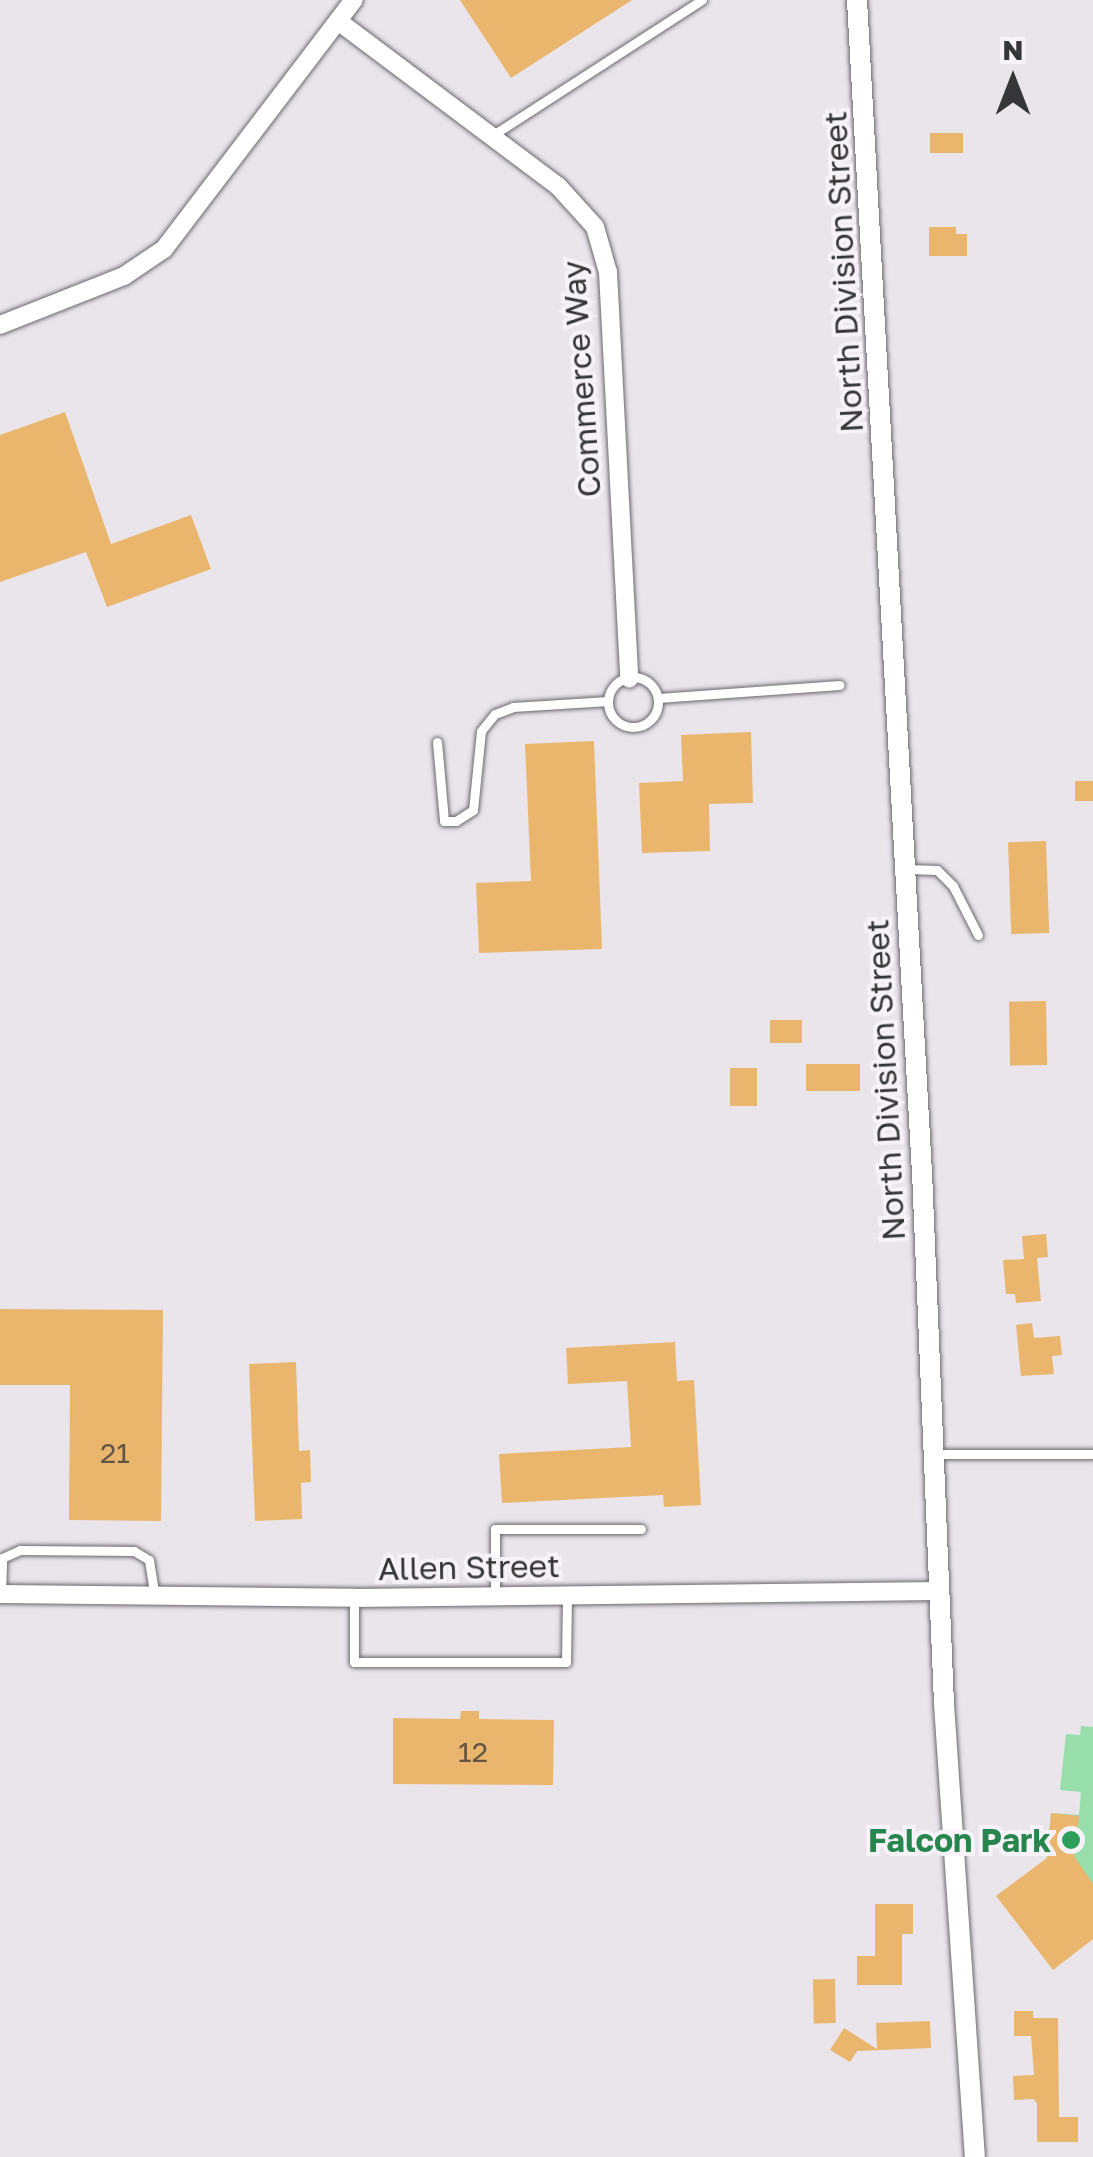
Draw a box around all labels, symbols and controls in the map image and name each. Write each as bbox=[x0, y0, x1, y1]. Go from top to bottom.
north arrow bbox=[963, 30, 1063, 130]
text: N bbox=[1002, 33, 1024, 66]
street label: North Division Street bbox=[815, 110, 871, 434]
street label: Commerce Way bbox=[554, 259, 608, 499]
street label: North Division Street bbox=[857, 918, 913, 1242]
house number: 21 bbox=[100, 1436, 130, 1470]
street label: Allen Street bbox=[378, 1546, 560, 1588]
house number: 12 bbox=[458, 1735, 488, 1769]
place label: Falcon Park bbox=[868, 1821, 1051, 1859]
marker: Falcon Park bbox=[1060, 1829, 1082, 1851]

